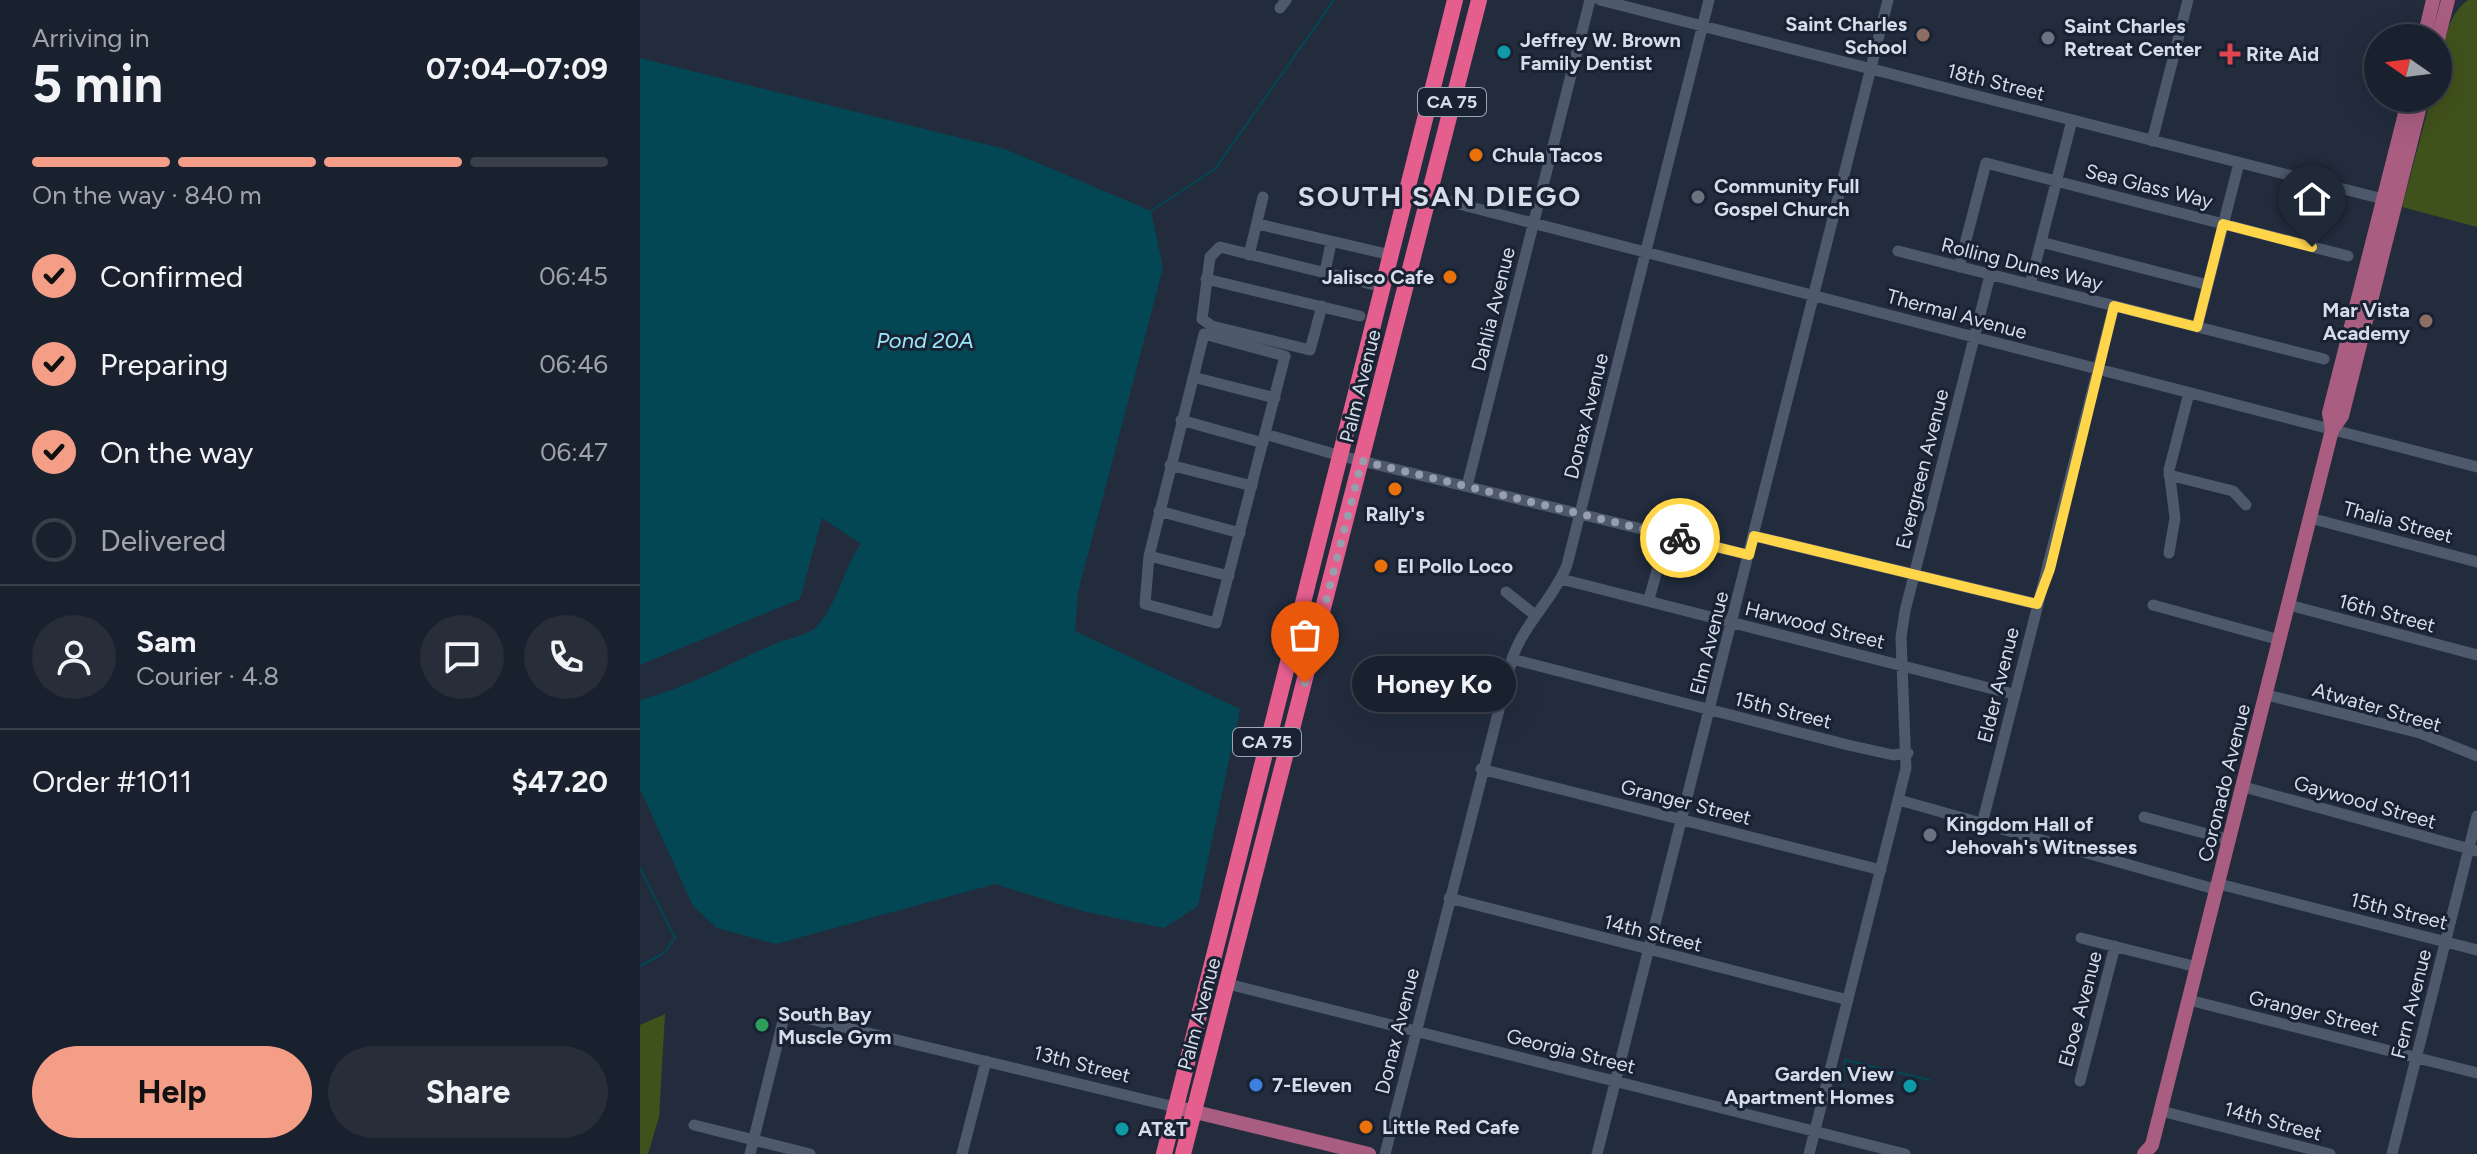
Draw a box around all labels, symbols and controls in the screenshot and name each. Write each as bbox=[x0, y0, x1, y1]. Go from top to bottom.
place label: Saint Charles School bbox=[1785, 12, 1907, 59]
place label: Saint Charles Retreat Center bbox=[2064, 14, 2202, 61]
text: Arriving in bbox=[32, 22, 150, 54]
north arrow bbox=[2364, 24, 2452, 112]
map controls bbox=[2364, 24, 2452, 112]
marker: Saint Charles School bbox=[1914, 26, 1932, 44]
place label: Jeffrey W. Brown Family Dentist bbox=[1520, 28, 1681, 75]
marker: Saint Charles Retreat Center bbox=[2039, 29, 2057, 47]
place label: Rite Aid bbox=[2246, 42, 2319, 66]
marker: Jeffrey W. Brown Family Dentist bbox=[1495, 43, 1513, 61]
marker: Rite Aid bbox=[2221, 45, 2239, 63]
text: 07:04–07:09 bbox=[426, 50, 608, 87]
text: 5 min bbox=[32, 53, 163, 115]
street label: 18th Street bbox=[1944, 58, 2048, 106]
road number: CA 75 bbox=[1418, 88, 1486, 116]
place label: Chula Tacos bbox=[1492, 143, 1602, 167]
marker: Chula Tacos bbox=[1467, 146, 1485, 164]
street label: Sea Glass Way bbox=[2083, 159, 2216, 214]
pin bbox=[2278, 165, 2346, 247]
place label: Community Full Gospel Church bbox=[1714, 174, 1859, 221]
icon: home bbox=[2290, 177, 2334, 221]
text: On the way · 840 m bbox=[32, 179, 262, 211]
district label: SOUTH SAN DIEGO bbox=[1298, 179, 1582, 213]
marker: Community Full Gospel Church bbox=[1689, 188, 1707, 206]
street label: Rolling Dunes Way bbox=[1939, 232, 2106, 296]
street label: Dahlia Avenue bbox=[1466, 244, 1520, 373]
icon: check bbox=[32, 254, 76, 298]
text: Confirmed bbox=[100, 258, 243, 295]
text: 06:45 bbox=[539, 260, 608, 292]
place label: Jalisco Cafe bbox=[1322, 265, 1434, 289]
marker: Jalisco Cafe bbox=[1441, 268, 1459, 286]
street label: Thermal Avenue bbox=[1884, 284, 2030, 344]
place label: Mar Vista Academy bbox=[2322, 298, 2410, 345]
marker: Mar Vista Academy bbox=[2417, 312, 2435, 330]
water label: Pond 20A bbox=[876, 327, 974, 354]
street label: Palm Avenue bbox=[1334, 327, 1386, 445]
icon: check bbox=[32, 342, 76, 386]
text: Preparing bbox=[100, 346, 228, 383]
text: 06:46 bbox=[539, 348, 608, 380]
street label: Donax Avenue bbox=[1559, 351, 1613, 481]
street label: Evergreen Avenue bbox=[1891, 387, 1953, 551]
icon: check bbox=[32, 430, 76, 474]
text: On the way bbox=[100, 434, 253, 471]
text: 06:47 bbox=[540, 436, 608, 468]
marker: Rally's bbox=[1386, 480, 1404, 498]
street label: Thalia Street bbox=[2341, 496, 2455, 548]
courier bbox=[1640, 498, 1720, 578]
place label: Rally's bbox=[1365, 502, 1425, 526]
icon: bike bbox=[1658, 516, 1702, 560]
text: Delivered bbox=[100, 522, 226, 559]
place label: El Pollo Loco bbox=[1397, 554, 1513, 578]
marker: El Pollo Loco bbox=[1372, 557, 1390, 575]
street label: Elm Avenue bbox=[1685, 589, 1733, 697]
street label: 16th Street bbox=[2336, 589, 2438, 637]
street label: Harwood Street bbox=[1743, 596, 1887, 654]
pin bbox=[1271, 601, 1339, 683]
icon: bag bbox=[1283, 613, 1327, 657]
button: person bbox=[32, 615, 116, 699]
button: chat bbox=[420, 615, 504, 699]
button: phone bbox=[524, 615, 608, 699]
text: Sam bbox=[136, 623, 196, 660]
street label: Elder Avenue bbox=[1972, 625, 2024, 745]
callout: Honey Ko bbox=[1353, 655, 1517, 711]
text: Courier · 4.8 bbox=[136, 660, 279, 692]
text: Honey Ko bbox=[1376, 668, 1492, 700]
street label: Atwater Street bbox=[2310, 677, 2444, 737]
street label: 15th Street bbox=[1732, 686, 1834, 734]
street label: Coronado Avenue bbox=[2193, 702, 2255, 864]
road number: CA 75 bbox=[1233, 728, 1301, 756]
text: Order #1011 bbox=[32, 763, 192, 800]
text: $47.20 bbox=[511, 763, 608, 800]
street label: Gaywood Street bbox=[2291, 770, 2439, 834]
street label: Granger Street bbox=[1618, 774, 1754, 830]
place label: Kingdom Hall of Jehovah's Witnesses bbox=[1946, 812, 2137, 859]
marker: Kingdom Hall of Jehovah's Witnesses bbox=[1921, 826, 1939, 844]
street label: 15th Street bbox=[2348, 887, 2450, 935]
street label: 14th Street bbox=[1601, 909, 1705, 957]
street label: Fern Avenue bbox=[2386, 947, 2436, 1061]
street label: Eboe Avenue bbox=[2053, 949, 2107, 1069]
street label: Palm Avenue bbox=[1172, 955, 1226, 1073]
street label: Donax Avenue bbox=[1370, 966, 1424, 1096]
street label: Granger Street bbox=[2246, 985, 2382, 1041]
place label: South Bay Muscle Gym bbox=[778, 1002, 891, 1049]
marker: South Bay Muscle Gym bbox=[753, 1016, 771, 1034]
street label: Georgia Street bbox=[1504, 1023, 1638, 1079]
street label: 13th Street bbox=[1031, 1040, 1133, 1088]
button: Help bbox=[32, 1046, 312, 1138]
button: Share bbox=[328, 1046, 608, 1138]
place label: Garden View Apartment Homes bbox=[1724, 1062, 1894, 1109]
place label: 7-Eleven bbox=[1272, 1073, 1352, 1097]
marker: 7-Eleven bbox=[1247, 1076, 1265, 1094]
marker: Garden View Apartment Homes bbox=[1901, 1077, 1919, 1095]
street label: 14th Street bbox=[2221, 1096, 2325, 1146]
place label: Little Red Cafe bbox=[1382, 1115, 1519, 1139]
place label: AT&T bbox=[1138, 1117, 1188, 1141]
marker: Little Red Cafe bbox=[1357, 1118, 1375, 1136]
marker: AT&T bbox=[1113, 1120, 1131, 1138]

